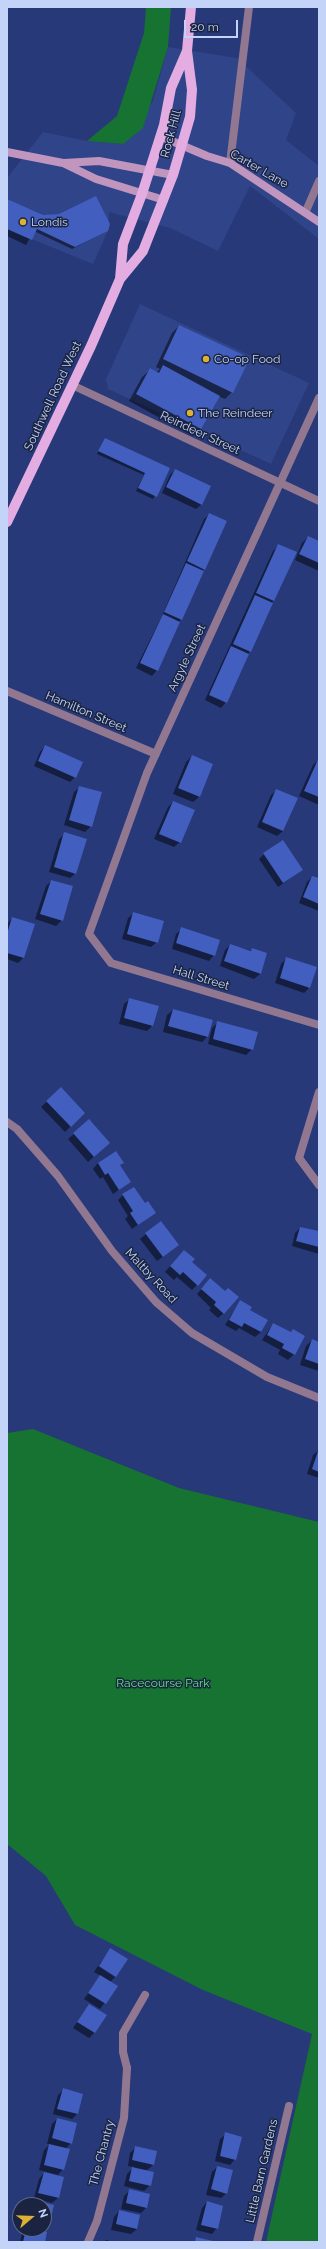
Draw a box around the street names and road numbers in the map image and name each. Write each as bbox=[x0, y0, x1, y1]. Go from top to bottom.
street label: Rock Hill bbox=[158, 109, 184, 159]
street label: Carter Lane bbox=[227, 147, 291, 191]
street label: Southwell Road West bbox=[21, 339, 85, 453]
street label: Reindeer Street bbox=[158, 408, 242, 458]
street label: Argyle Street bbox=[165, 622, 209, 694]
street label: Hamilton Street bbox=[43, 688, 129, 736]
street label: Hall Street bbox=[171, 963, 231, 993]
street label: Maltby Road bbox=[122, 1246, 180, 1306]
street label: The Chantry bbox=[86, 2118, 118, 2188]
street label: Little Barn Gardens bbox=[243, 2118, 281, 2224]

